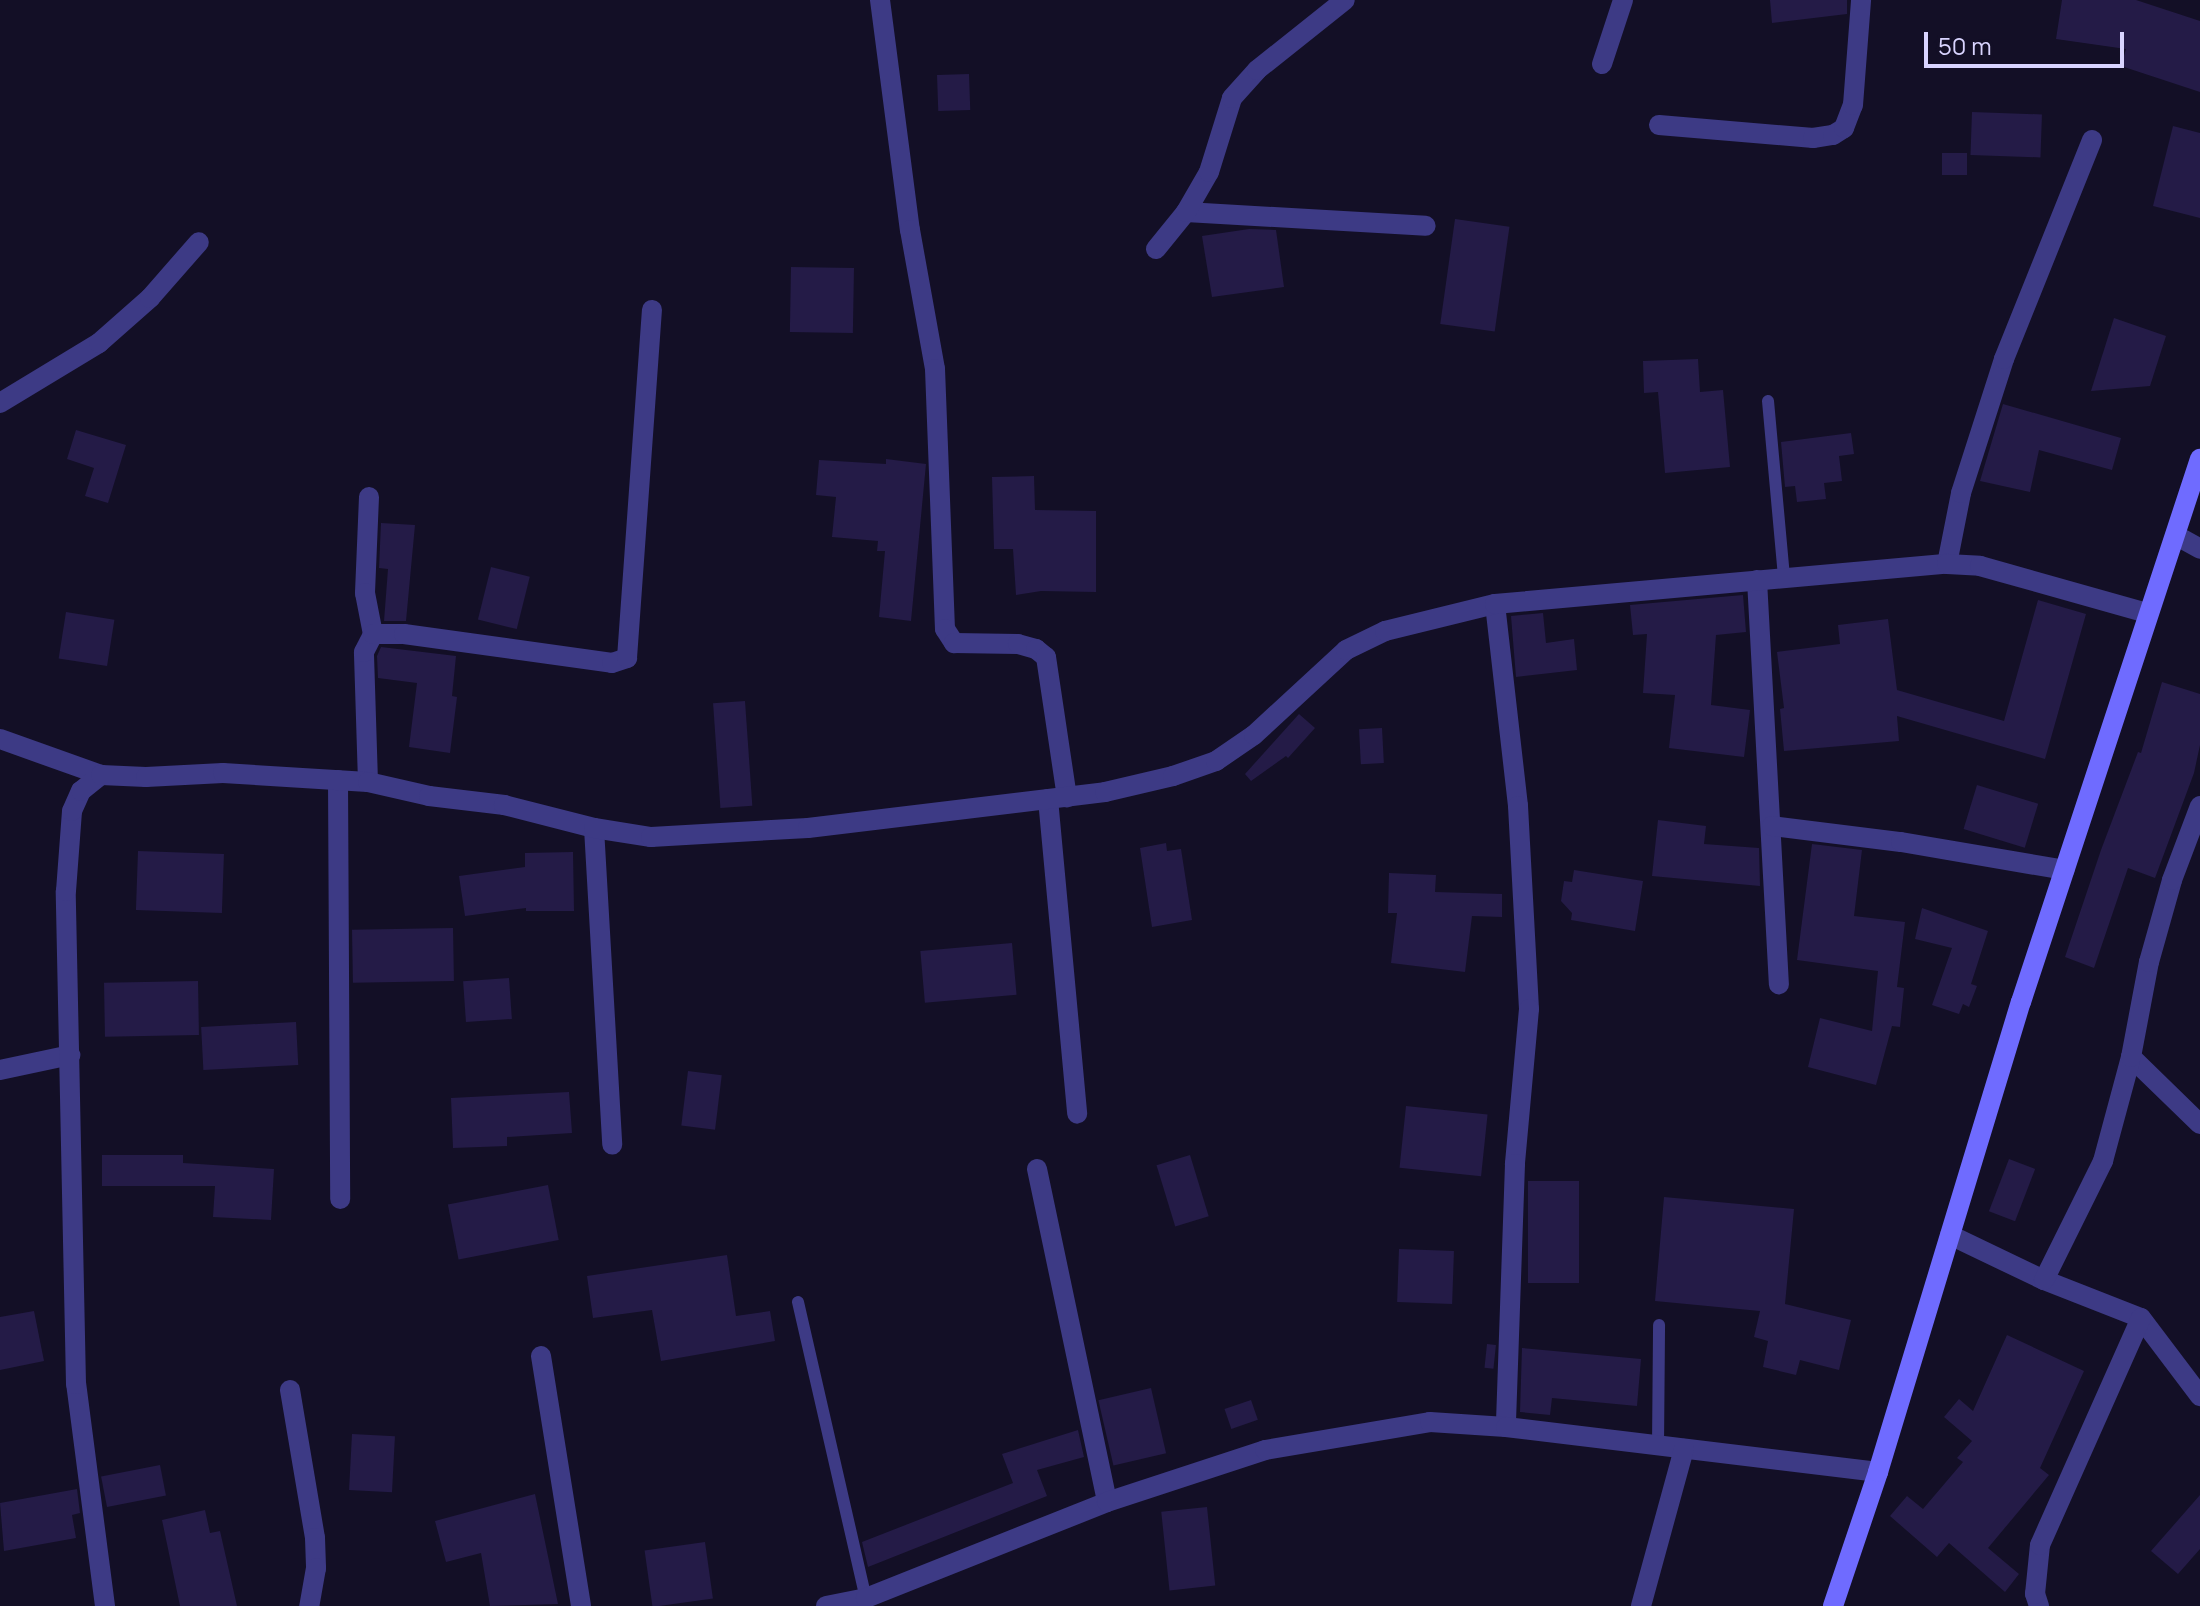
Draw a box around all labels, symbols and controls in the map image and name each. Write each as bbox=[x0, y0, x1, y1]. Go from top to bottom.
scale bar bbox=[1928, 16, 2128, 66]
text: 50 m bbox=[1938, 29, 1992, 62]

